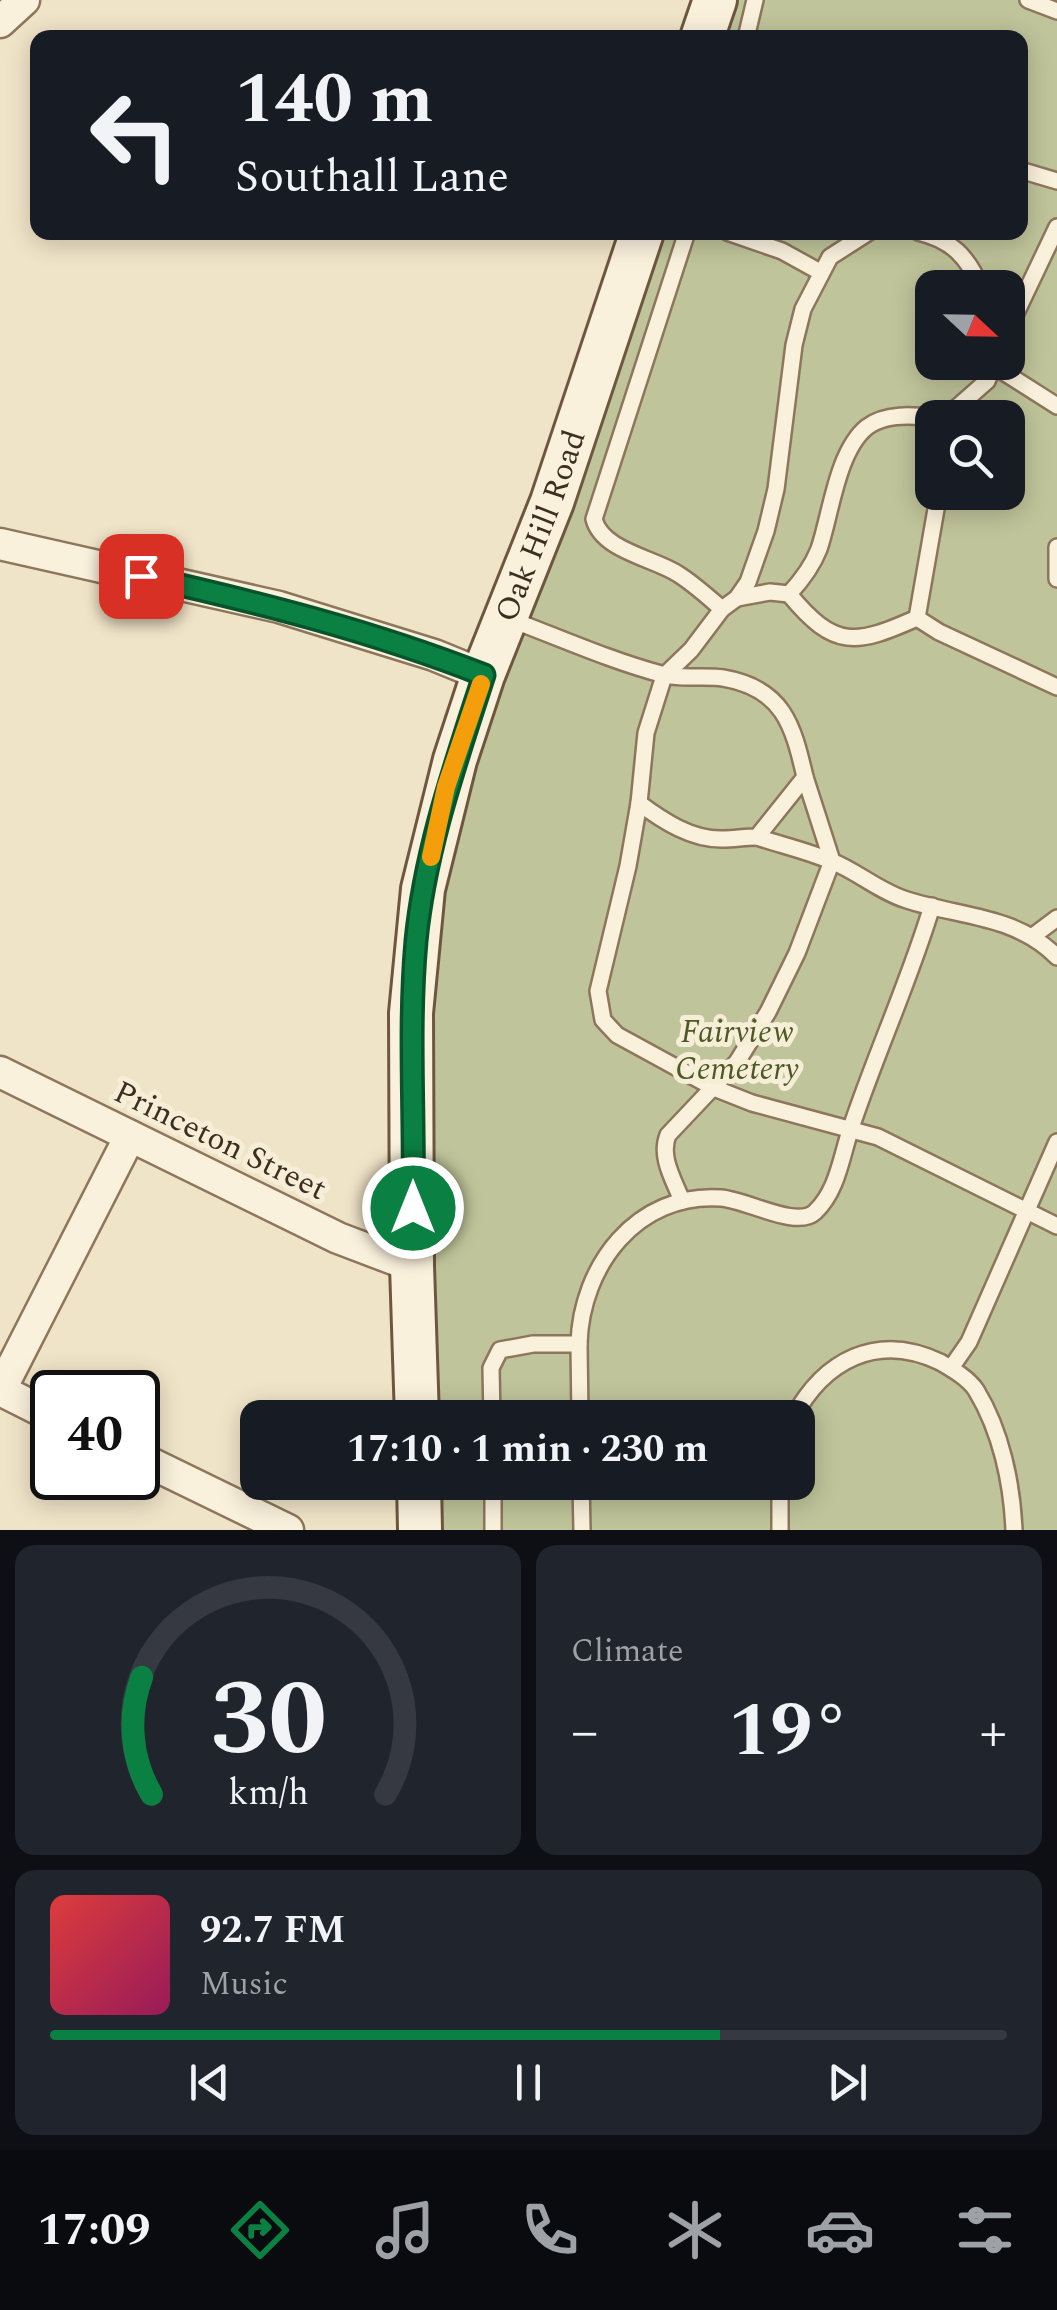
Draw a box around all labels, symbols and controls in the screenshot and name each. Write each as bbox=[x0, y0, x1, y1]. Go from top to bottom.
text: 140 m bbox=[235, 47, 433, 153]
icon: left bbox=[70, 70, 200, 200]
text: Southall Lane bbox=[235, 143, 509, 212]
north arrow bbox=[915, 270, 1025, 380]
map controls bbox=[915, 270, 1025, 510]
button: search bbox=[915, 400, 1025, 510]
street label: Oak Hill Road bbox=[482, 423, 599, 629]
pin bbox=[99, 534, 184, 619]
icon: arrive bbox=[114, 549, 169, 604]
park label: Fairview Cemetery bbox=[675, 1008, 799, 1094]
street label: Princeton Street bbox=[105, 1068, 335, 1214]
position arrow bbox=[361, 1156, 465, 1260]
speed limit sign: 40 bbox=[30, 1370, 160, 1500]
text: 17:10 · 1 min · 230 m bbox=[347, 1421, 708, 1479]
text: Climate bbox=[571, 1627, 683, 1676]
text: 30 bbox=[210, 1642, 326, 1800]
text: 19° bbox=[728, 1675, 850, 1789]
text: − bbox=[571, 1691, 599, 1774]
text: + bbox=[979, 1691, 1007, 1774]
text: km/h bbox=[228, 1766, 308, 1821]
text: 92.7 FM bbox=[200, 1902, 345, 1960]
text: Music bbox=[200, 1960, 288, 2009]
icon: previous bbox=[182, 2055, 237, 2110]
icon: pause bbox=[501, 2055, 556, 2110]
icon: next bbox=[820, 2055, 875, 2110]
icon: directions bbox=[225, 2195, 295, 2265]
icon: music bbox=[370, 2195, 440, 2265]
icon: phone bbox=[515, 2195, 585, 2265]
icon: climate bbox=[660, 2195, 730, 2265]
icon: car bbox=[805, 2195, 875, 2265]
icon: filters bbox=[950, 2195, 1020, 2265]
text: 17:09 bbox=[37, 2196, 150, 2265]

